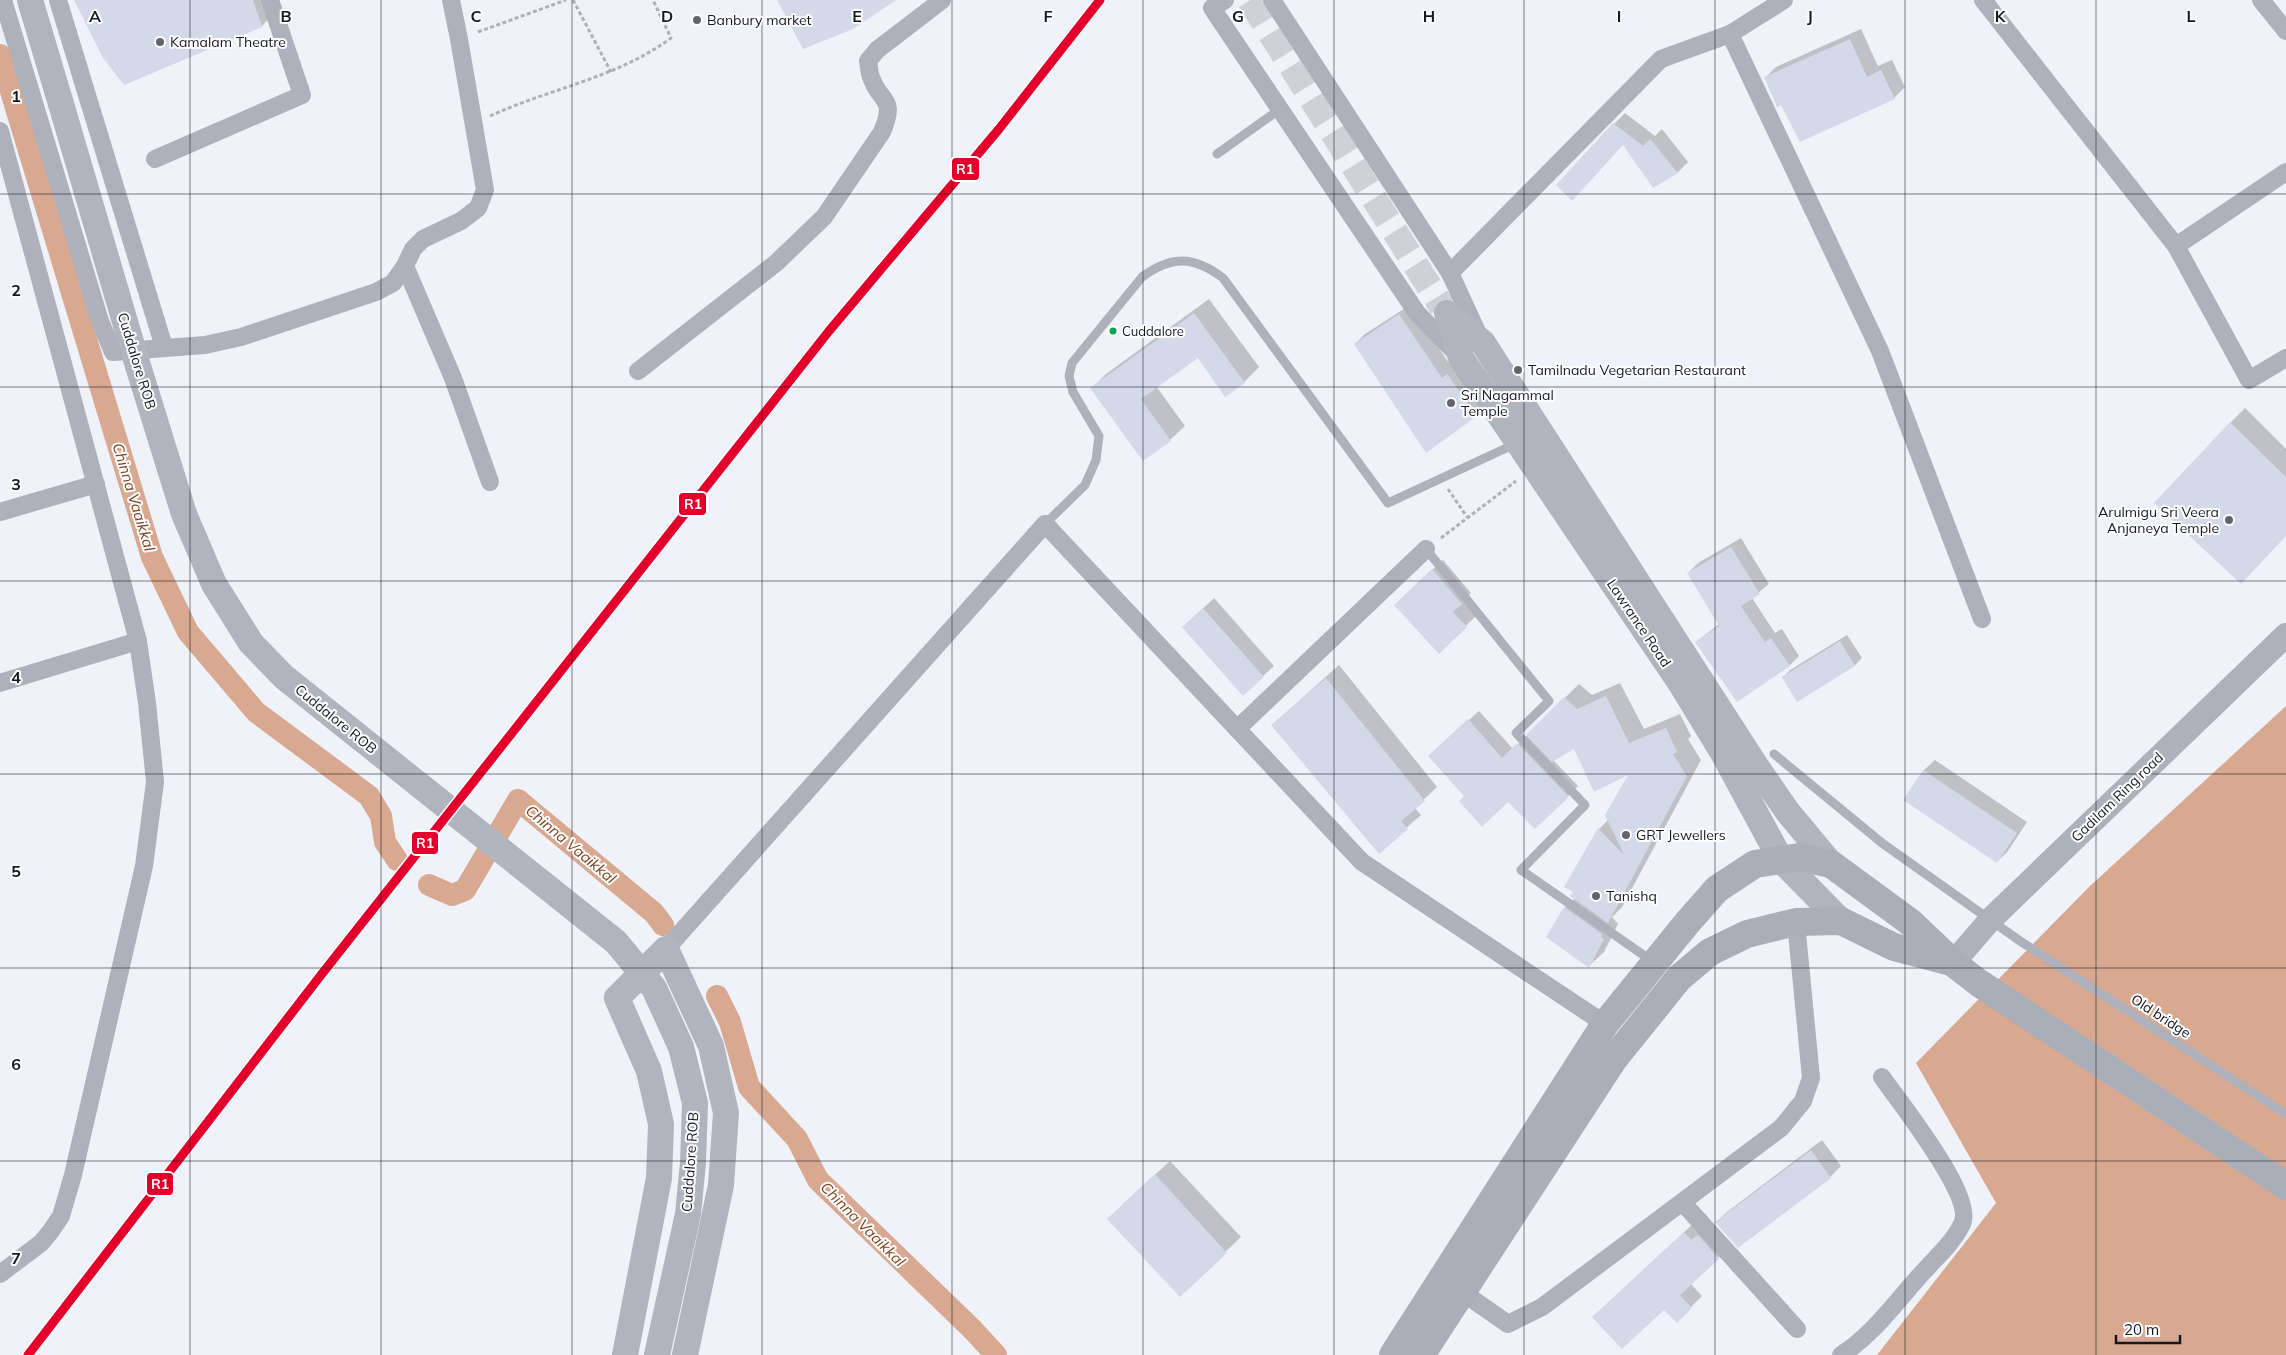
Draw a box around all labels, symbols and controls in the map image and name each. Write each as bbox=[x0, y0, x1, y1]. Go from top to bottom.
text: A bbox=[89, 6, 101, 26]
text: B bbox=[280, 6, 292, 26]
text: C bbox=[471, 6, 482, 26]
text: D bbox=[661, 6, 673, 26]
text: E bbox=[852, 6, 862, 26]
text: F bbox=[1043, 6, 1053, 26]
text: G bbox=[1232, 6, 1244, 26]
text: H bbox=[1423, 6, 1435, 26]
text: I bbox=[1617, 6, 1621, 26]
text: J bbox=[1807, 6, 1813, 26]
text: K bbox=[1995, 6, 2007, 26]
text: L bbox=[2187, 6, 2196, 26]
place label: Banbury market bbox=[707, 11, 812, 29]
marker: Banbury market bbox=[691, 14, 703, 26]
place label: Kamalam Theatre bbox=[170, 33, 286, 51]
marker: Kamalam Theatre bbox=[154, 36, 166, 48]
text: 1 bbox=[11, 86, 21, 106]
line badge: R1 bbox=[951, 157, 980, 181]
text: R1 bbox=[956, 160, 974, 178]
text: 2 bbox=[11, 280, 21, 300]
street label: Cuddalore ROB bbox=[114, 310, 160, 412]
place label: Cuddalore bbox=[1122, 323, 1184, 339]
marker: Cuddalore bbox=[1108, 326, 1118, 336]
place label: Tamilnadu Vegetarian Restaurant bbox=[1528, 361, 1746, 379]
marker: Tamilnadu Vegetarian Restaurant bbox=[1512, 364, 1524, 376]
place label: Sri Nagammal Temple bbox=[1461, 386, 1554, 420]
marker: Sri Nagammal Temple bbox=[1445, 397, 1457, 409]
water label: Chinna Vaaikkal bbox=[109, 441, 160, 554]
text: 3 bbox=[11, 474, 21, 494]
line badge: R1 bbox=[678, 492, 707, 516]
text: R1 bbox=[684, 495, 702, 513]
place label: Arulmigu Sri Veera Anjaneya Temple bbox=[2098, 503, 2219, 537]
marker: Arulmigu Sri Veera Anjaneya Temple bbox=[2223, 514, 2235, 526]
street label: Lawrance Road bbox=[1603, 576, 1675, 670]
text: 4 bbox=[11, 667, 21, 687]
street label: Cuddalore ROB bbox=[291, 680, 381, 758]
street label: Gadilam Ring road bbox=[2067, 748, 2167, 846]
water label: Chinna Vaaikkal bbox=[522, 801, 620, 888]
place label: GRT Jewellers bbox=[1636, 826, 1726, 844]
marker: GRT Jewellers bbox=[1620, 829, 1632, 841]
line badge: R1 bbox=[411, 831, 439, 855]
text: R1 bbox=[416, 834, 434, 852]
text: 5 bbox=[11, 861, 21, 881]
place label: Tanishq bbox=[1606, 887, 1657, 905]
marker: Tanishq bbox=[1590, 890, 1602, 902]
street label: Old bridge bbox=[2128, 990, 2194, 1042]
text: 6 bbox=[11, 1054, 21, 1074]
street label: Cuddalore ROB bbox=[678, 1111, 702, 1213]
line badge: R1 bbox=[146, 1172, 174, 1196]
text: R1 bbox=[151, 1175, 169, 1193]
water label: Chinna Vaaikkal bbox=[817, 1178, 910, 1271]
text: 7 bbox=[11, 1248, 21, 1268]
scale bar bbox=[2116, 1312, 2180, 1344]
text: 20 m bbox=[2124, 1320, 2159, 1339]

